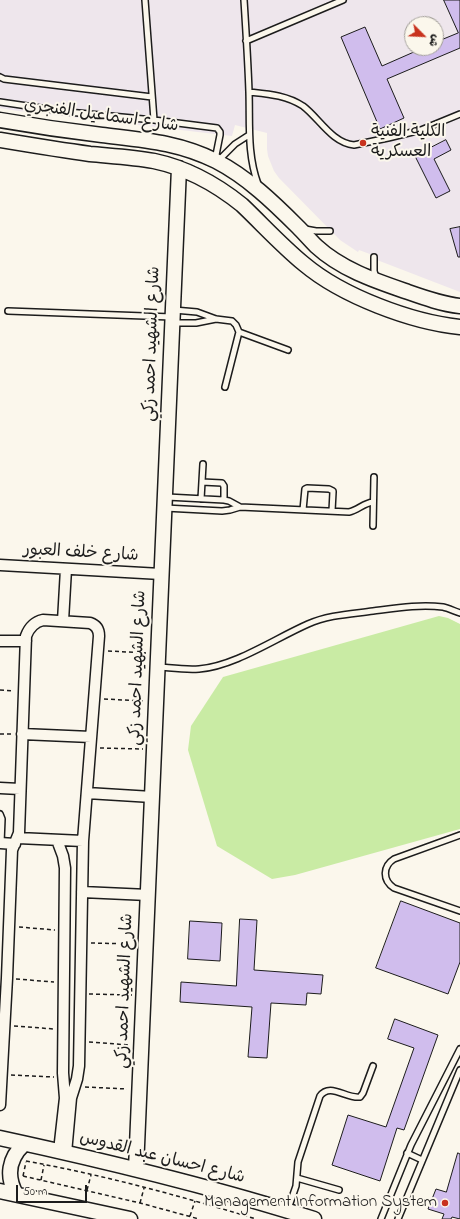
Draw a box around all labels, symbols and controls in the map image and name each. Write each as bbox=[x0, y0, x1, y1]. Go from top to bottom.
north arrow bbox=[404, 16, 444, 56]
text: ش bbox=[424, 32, 444, 49]
street label: شارع اسماعيل الفنجري bbox=[22, 96, 180, 138]
place label: الكلية الفنية العسكرية bbox=[371, 123, 445, 163]
marker: الكلية الفنية العسكرية bbox=[358, 138, 368, 148]
street label: شارع الشهيد احمد زكي bbox=[140, 266, 166, 422]
street label: شارع خلف العبور bbox=[23, 541, 139, 567]
street label: شارع الشهيد احمد زكي bbox=[126, 590, 152, 746]
street label: شارع الشهيد احمد زكي bbox=[113, 913, 139, 1069]
street label: شارع احسان عبد القدوس bbox=[77, 1129, 247, 1189]
scale bar bbox=[18, 1177, 89, 1203]
text: 50 m bbox=[23, 1183, 47, 1201]
place label: Management Information System bbox=[204, 1193, 437, 1213]
marker: Management Information System bbox=[440, 1198, 450, 1208]

